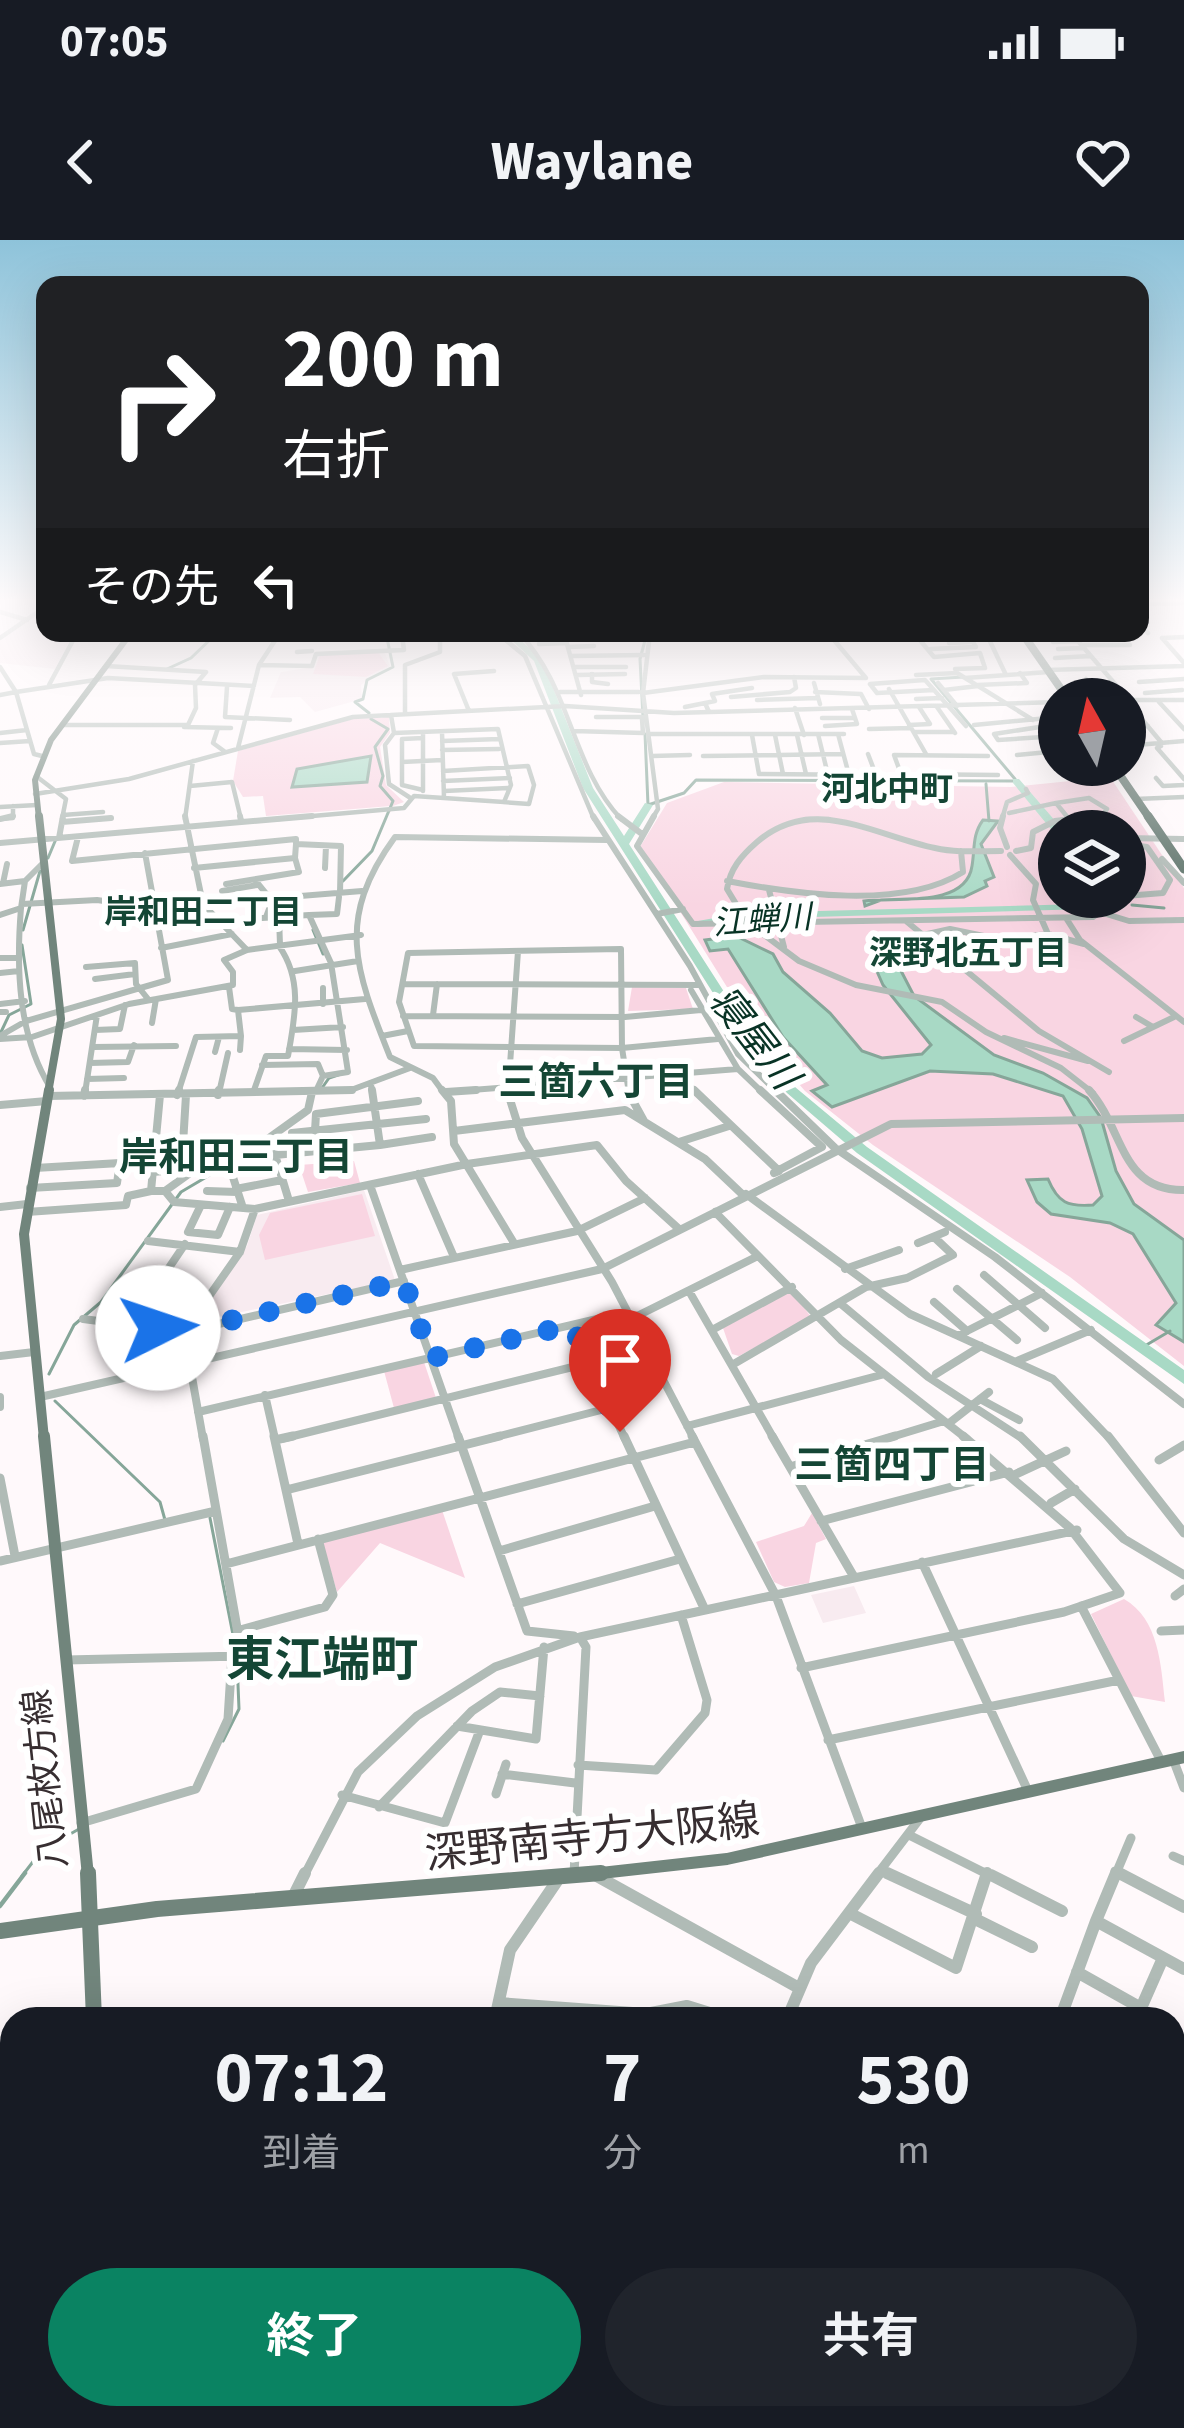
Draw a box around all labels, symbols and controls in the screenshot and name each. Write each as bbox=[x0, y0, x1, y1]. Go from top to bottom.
text: 07:05 bbox=[60, 10, 169, 74]
text: Waylane bbox=[491, 124, 693, 201]
icon: back bbox=[48, 129, 114, 195]
icon: heart bbox=[1070, 129, 1136, 195]
text: 200 m bbox=[282, 300, 504, 420]
icon: right bbox=[84, 324, 240, 480]
text: 右折 bbox=[282, 419, 390, 496]
icon: left bbox=[243, 552, 309, 618]
text: その先 bbox=[84, 556, 219, 620]
north arrow bbox=[1038, 678, 1146, 786]
map controls bbox=[1038, 678, 1146, 918]
district label: 河北中町 bbox=[821, 766, 953, 813]
button: layers bbox=[1038, 810, 1146, 918]
district label: 岸和田二丁目 bbox=[104, 889, 302, 936]
water label: 江蝉川 bbox=[711, 893, 816, 947]
district label: 深野北五丁目 bbox=[869, 930, 1067, 977]
water label: 寝屋川 bbox=[695, 975, 814, 1105]
district label: 三箇六丁目 bbox=[498, 1055, 694, 1111]
district label: 岸和田三丁目 bbox=[119, 1130, 353, 1186]
position arrow bbox=[95, 1265, 221, 1391]
pin bbox=[569, 1309, 671, 1432]
icon: arrive bbox=[587, 1327, 653, 1393]
district label: 三箇四丁目 bbox=[794, 1438, 990, 1494]
district label: 東江端町 bbox=[226, 1627, 418, 1695]
street label: 八尾枚方線 bbox=[11, 1687, 80, 1871]
street label: 深野南寺方大阪線 bbox=[422, 1791, 762, 1885]
text: 07:12 bbox=[215, 2027, 388, 2130]
text: 7 bbox=[603, 2027, 641, 2130]
text: 530 bbox=[856, 2029, 970, 2132]
text: m bbox=[897, 2123, 930, 2179]
text: 到着 bbox=[262, 2126, 340, 2182]
text: 分 bbox=[603, 2126, 642, 2182]
button: 終了 bbox=[48, 2268, 581, 2406]
button: 共有 bbox=[605, 2268, 1137, 2406]

